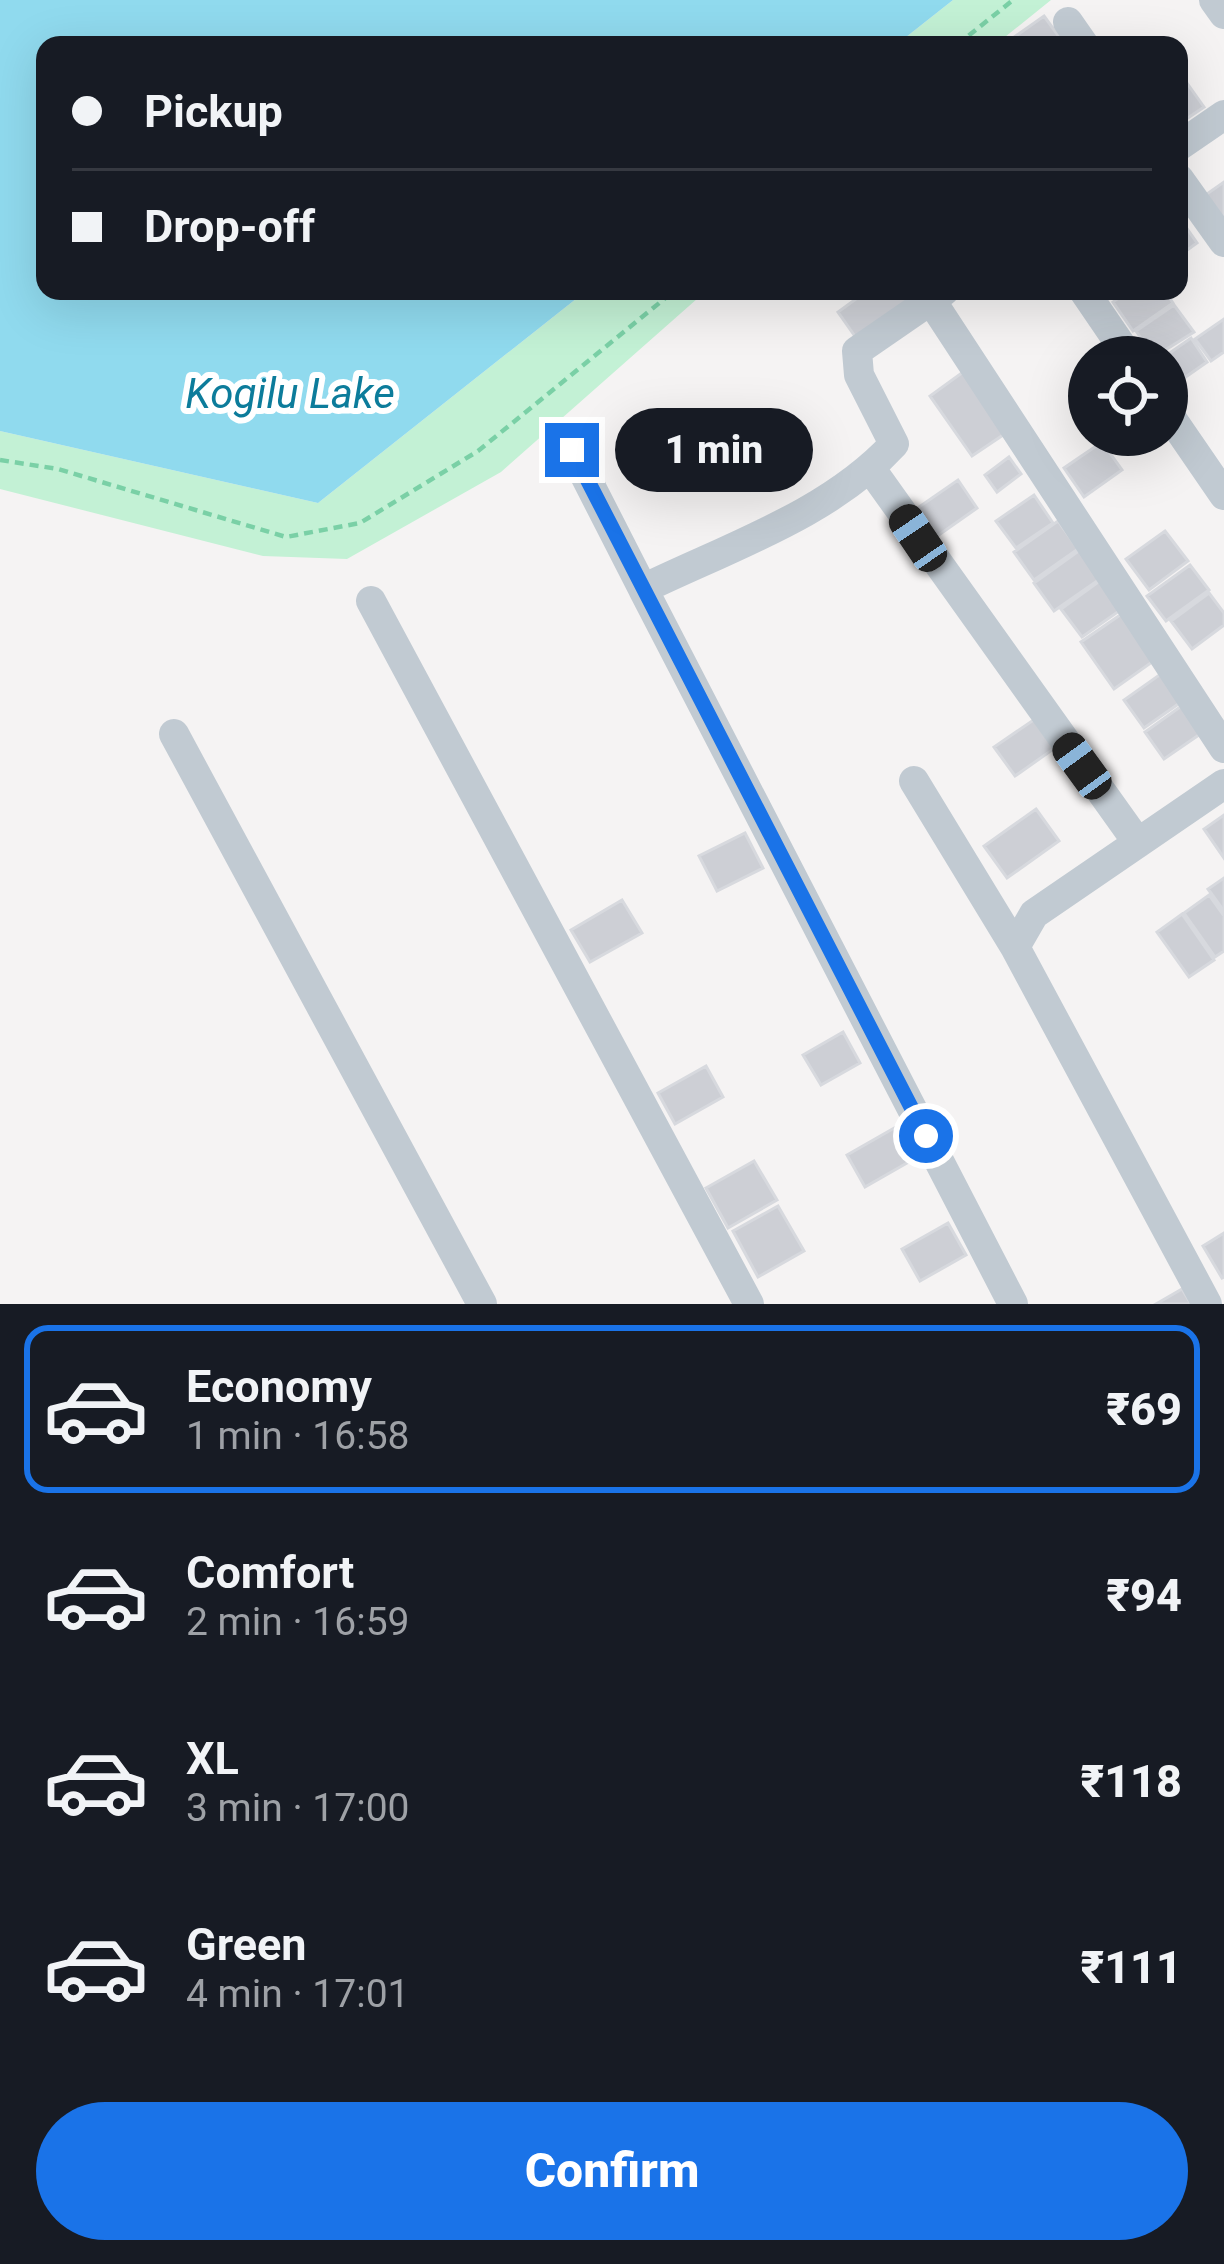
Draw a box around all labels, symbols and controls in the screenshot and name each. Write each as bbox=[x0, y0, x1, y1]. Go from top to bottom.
text: Pickup bbox=[144, 85, 283, 138]
text: Drop-off bbox=[144, 200, 315, 253]
map controls bbox=[1068, 336, 1188, 456]
button: locate bbox=[1068, 336, 1188, 456]
water label: Kogilu Lake bbox=[185, 369, 395, 418]
callout: 1 min bbox=[614, 408, 812, 492]
route end bbox=[545, 423, 599, 477]
text: 1 min bbox=[665, 427, 763, 473]
car bbox=[883, 498, 953, 578]
car bbox=[1046, 726, 1118, 806]
route start bbox=[899, 1109, 953, 1163]
icon: car bbox=[42, 1355, 150, 1463]
text: Economy bbox=[186, 1360, 372, 1413]
text: ₹69 bbox=[1106, 1383, 1182, 1436]
text: 1 min · 16:58 bbox=[186, 1413, 409, 1459]
icon: car bbox=[42, 1541, 150, 1649]
text: Comfort bbox=[186, 1546, 354, 1599]
text: ₹94 bbox=[1106, 1569, 1182, 1622]
text: 2 min · 16:59 bbox=[186, 1599, 409, 1645]
icon: car bbox=[42, 1727, 150, 1835]
text: XL bbox=[186, 1732, 239, 1785]
text: ₹118 bbox=[1080, 1755, 1182, 1808]
text: 3 min · 17:00 bbox=[186, 1785, 409, 1831]
icon: car bbox=[42, 1913, 150, 2021]
text: Green bbox=[186, 1918, 307, 1971]
text: ₹111 bbox=[1080, 1941, 1182, 1994]
text: 4 min · 17:01 bbox=[186, 1971, 409, 2017]
button: Confirm bbox=[36, 2102, 1188, 2240]

